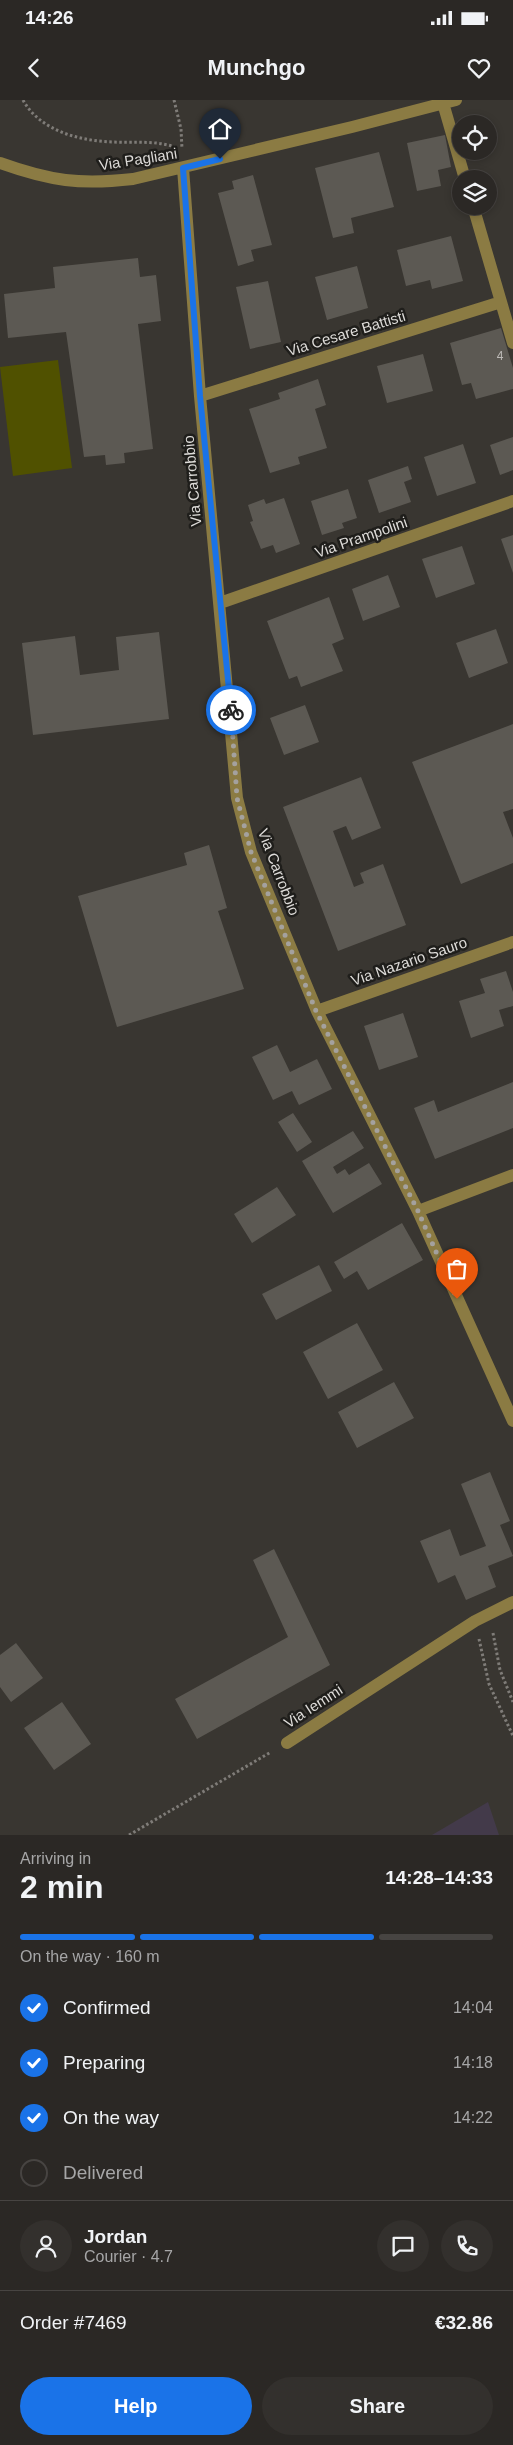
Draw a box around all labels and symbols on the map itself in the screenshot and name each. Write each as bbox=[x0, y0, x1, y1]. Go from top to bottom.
pin bbox=[199, 108, 241, 159]
street label: Via Pagliani bbox=[98, 144, 178, 174]
street label: Via Cesare Battisti bbox=[285, 307, 407, 359]
house number: 4 bbox=[497, 349, 504, 363]
street label: Via Carrobbio bbox=[180, 435, 204, 527]
street label: Via Prampolini bbox=[313, 513, 409, 561]
courier bbox=[206, 685, 256, 735]
street label: Via Carrobbio bbox=[255, 826, 303, 918]
street label: Via Nazario Sauro bbox=[349, 933, 469, 989]
pin bbox=[436, 1248, 478, 1299]
street label: Via Iemmi bbox=[281, 1681, 345, 1731]

